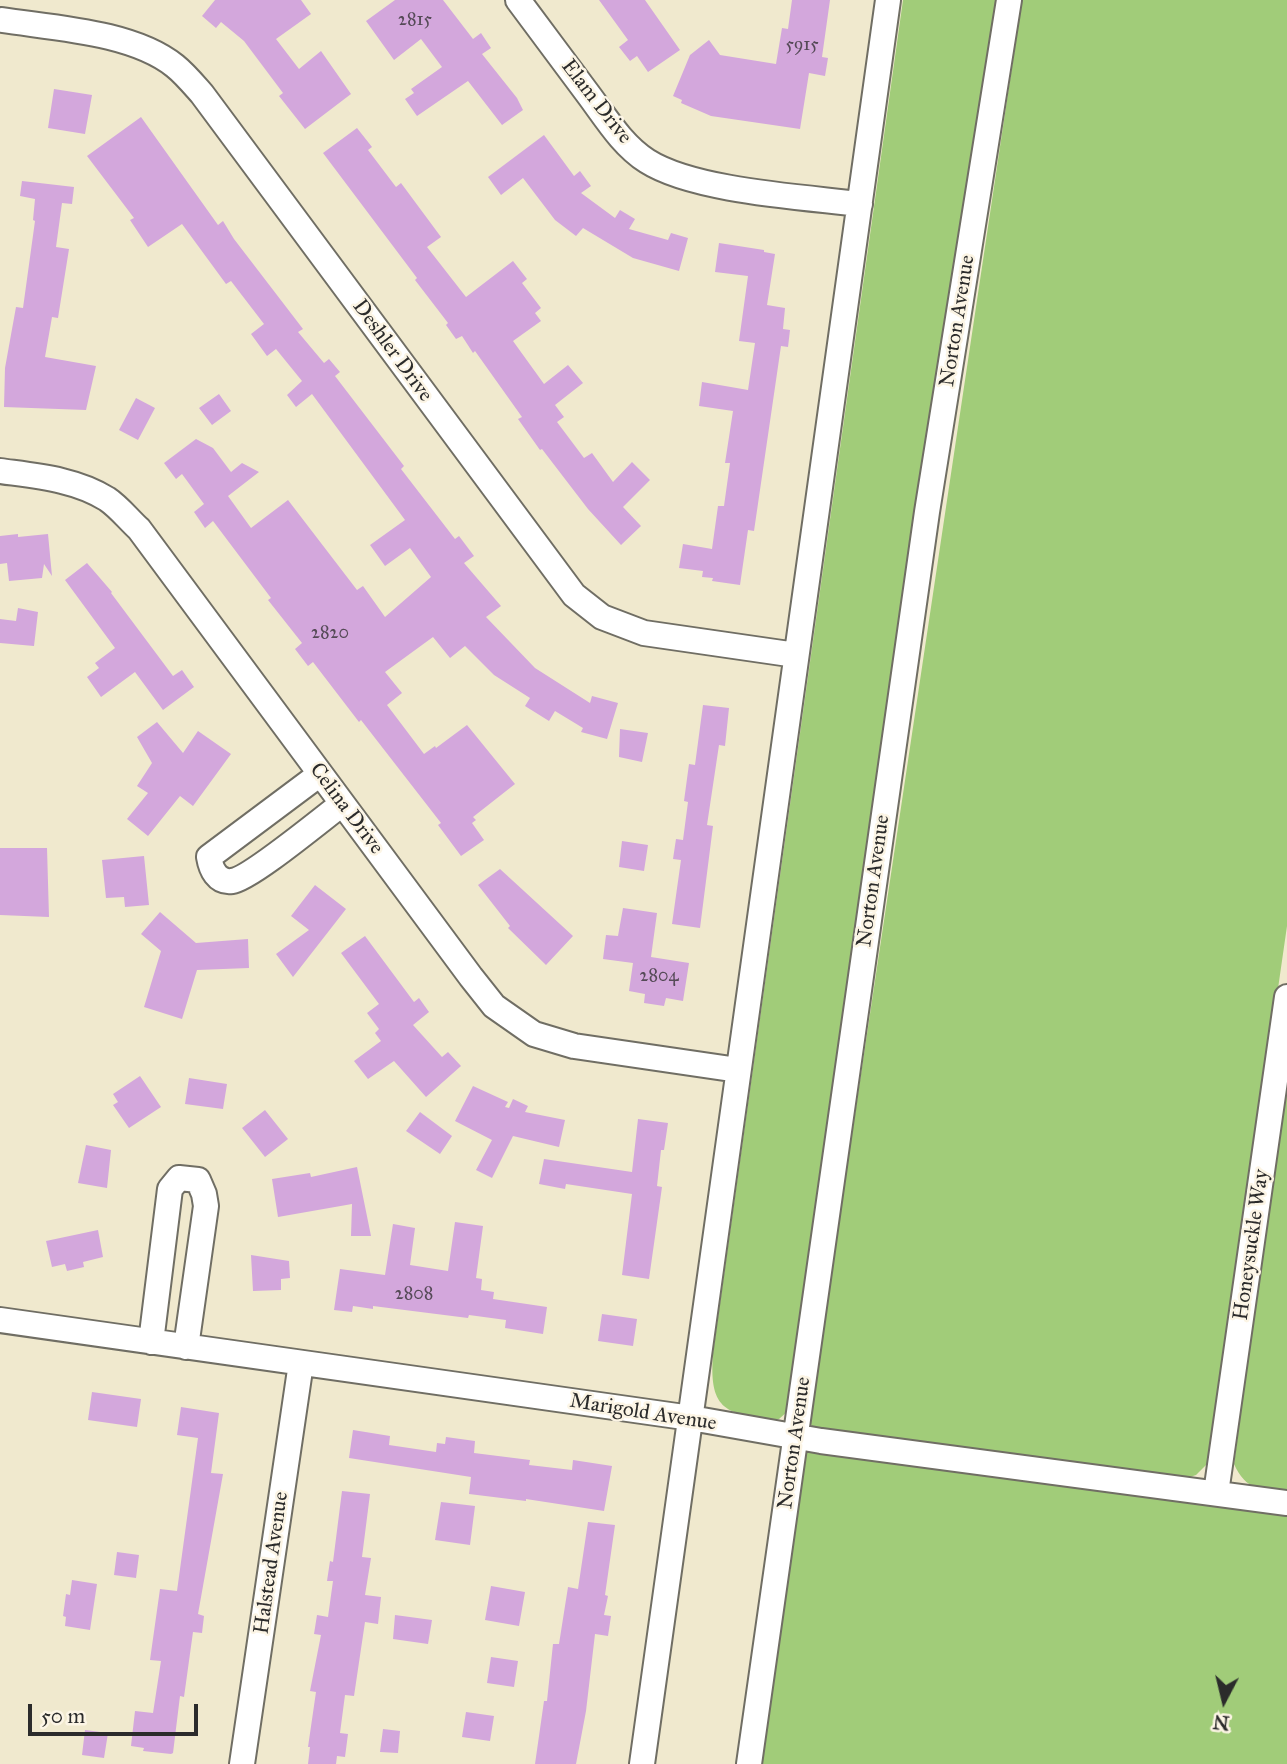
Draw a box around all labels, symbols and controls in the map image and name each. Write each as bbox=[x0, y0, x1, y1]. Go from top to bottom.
house number: 2815 bbox=[398, 10, 432, 32]
house number: 5915 bbox=[785, 35, 819, 57]
street label: Elam Drive bbox=[555, 55, 637, 149]
street label: Norton Avenue bbox=[935, 253, 981, 389]
street label: Deshler Drive bbox=[347, 295, 437, 407]
house number: 2820 bbox=[311, 623, 349, 645]
street label: Celina Drive bbox=[303, 758, 389, 860]
street label: Norton Avenue bbox=[852, 813, 896, 949]
house number: 2804 bbox=[640, 966, 678, 988]
street label: Honeysuckle Way bbox=[1229, 1168, 1275, 1322]
house number: 2808 bbox=[395, 1284, 433, 1306]
street label: Norton Avenue bbox=[773, 1375, 817, 1511]
street label: Marigold Avenue bbox=[568, 1389, 718, 1437]
street label: Halstead Avenue bbox=[250, 1490, 294, 1636]
north arrow bbox=[1189, 1666, 1259, 1736]
scale bar bbox=[32, 1690, 201, 1734]
text: 50 m bbox=[41, 1703, 85, 1729]
text: N bbox=[1212, 1710, 1231, 1735]

